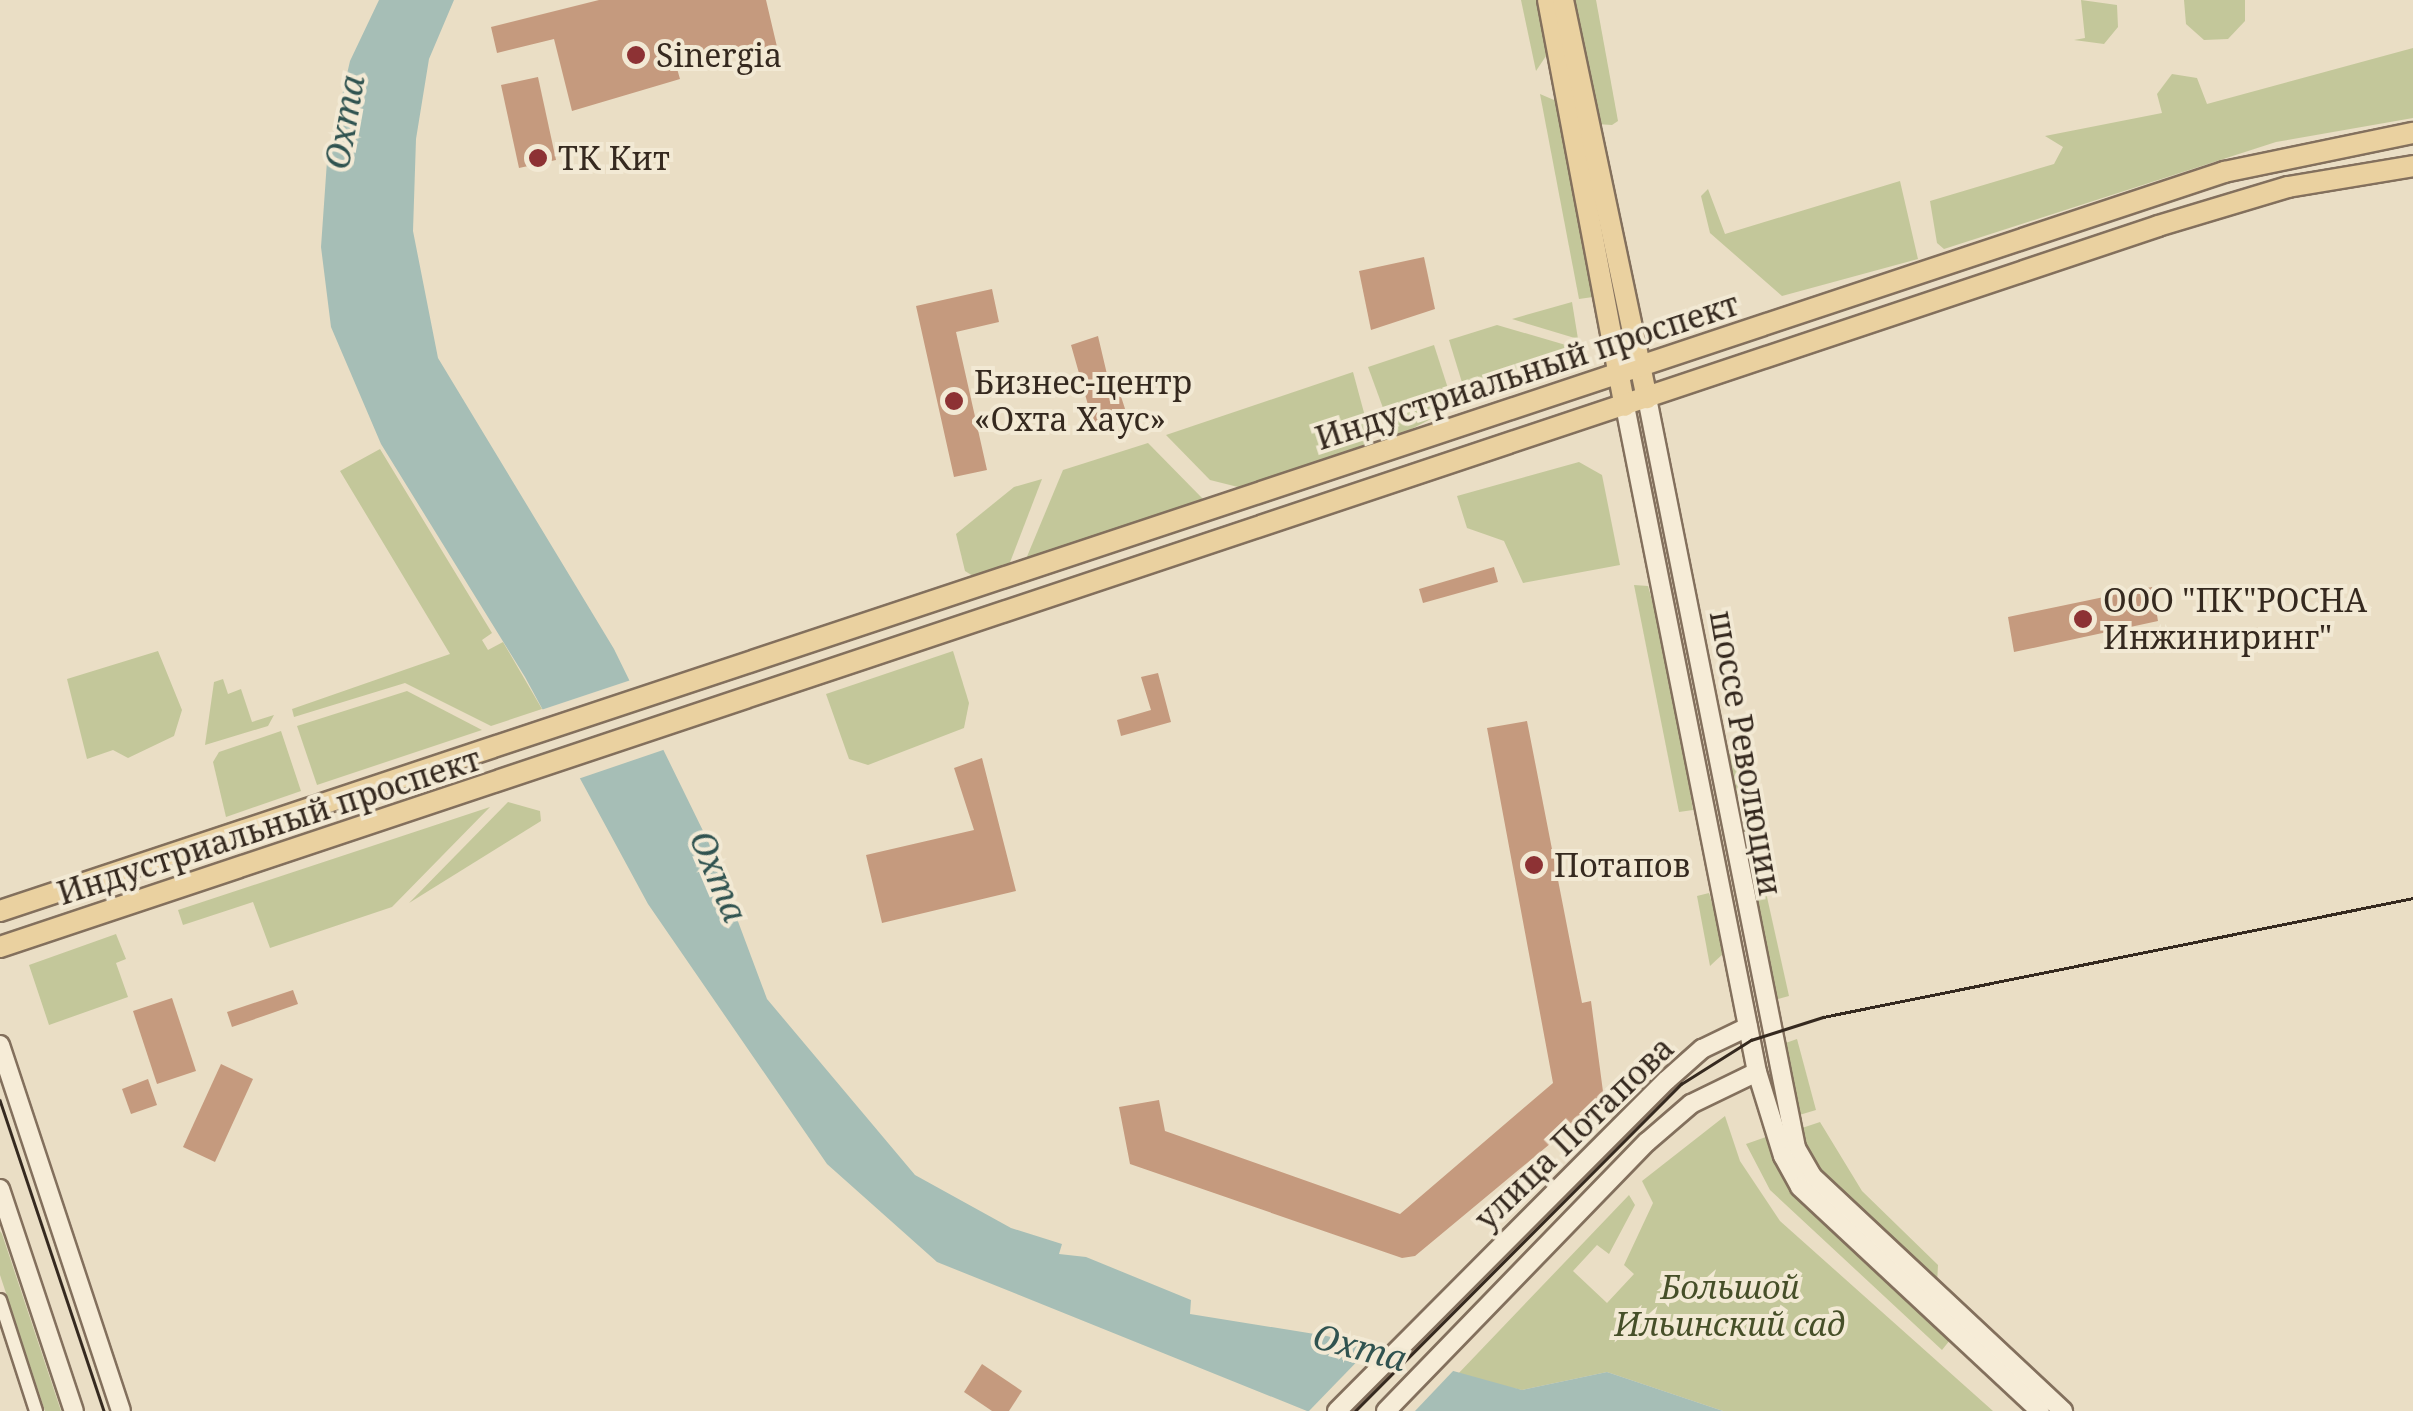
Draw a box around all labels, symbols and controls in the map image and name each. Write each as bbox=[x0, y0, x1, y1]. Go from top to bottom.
place label: Sinergia bbox=[656, 36, 782, 74]
marker: Sinergia bbox=[625, 44, 647, 66]
water label: Охта bbox=[315, 71, 373, 173]
place label: ТК Кит bbox=[558, 139, 670, 177]
marker: ТК Кит bbox=[527, 147, 549, 169]
street label: Индустриальный проспект bbox=[1311, 284, 1743, 458]
place label: Бизнес-центр «Охта Хаус» bbox=[974, 364, 1192, 439]
marker: Бизнес-центр «Охта Хаус» bbox=[943, 390, 965, 412]
place label: ООО "ПК"РОСНА Инжиниринг" bbox=[2103, 582, 2367, 657]
street label: шоссе Революции bbox=[1702, 607, 1790, 899]
marker: ООО "ПК"РОСНА Инжиниринг" bbox=[2072, 608, 2094, 630]
street label: Индустриальный проспект bbox=[53, 739, 485, 913]
water label: Охта bbox=[681, 824, 757, 928]
place label: Потапов bbox=[1554, 846, 1690, 884]
marker: Потапов bbox=[1523, 854, 1545, 876]
street label: улица Потапова bbox=[1467, 1028, 1681, 1238]
park label: Большой Ильинский сад bbox=[1615, 1269, 1845, 1344]
water label: Охта bbox=[1308, 1314, 1412, 1380]

